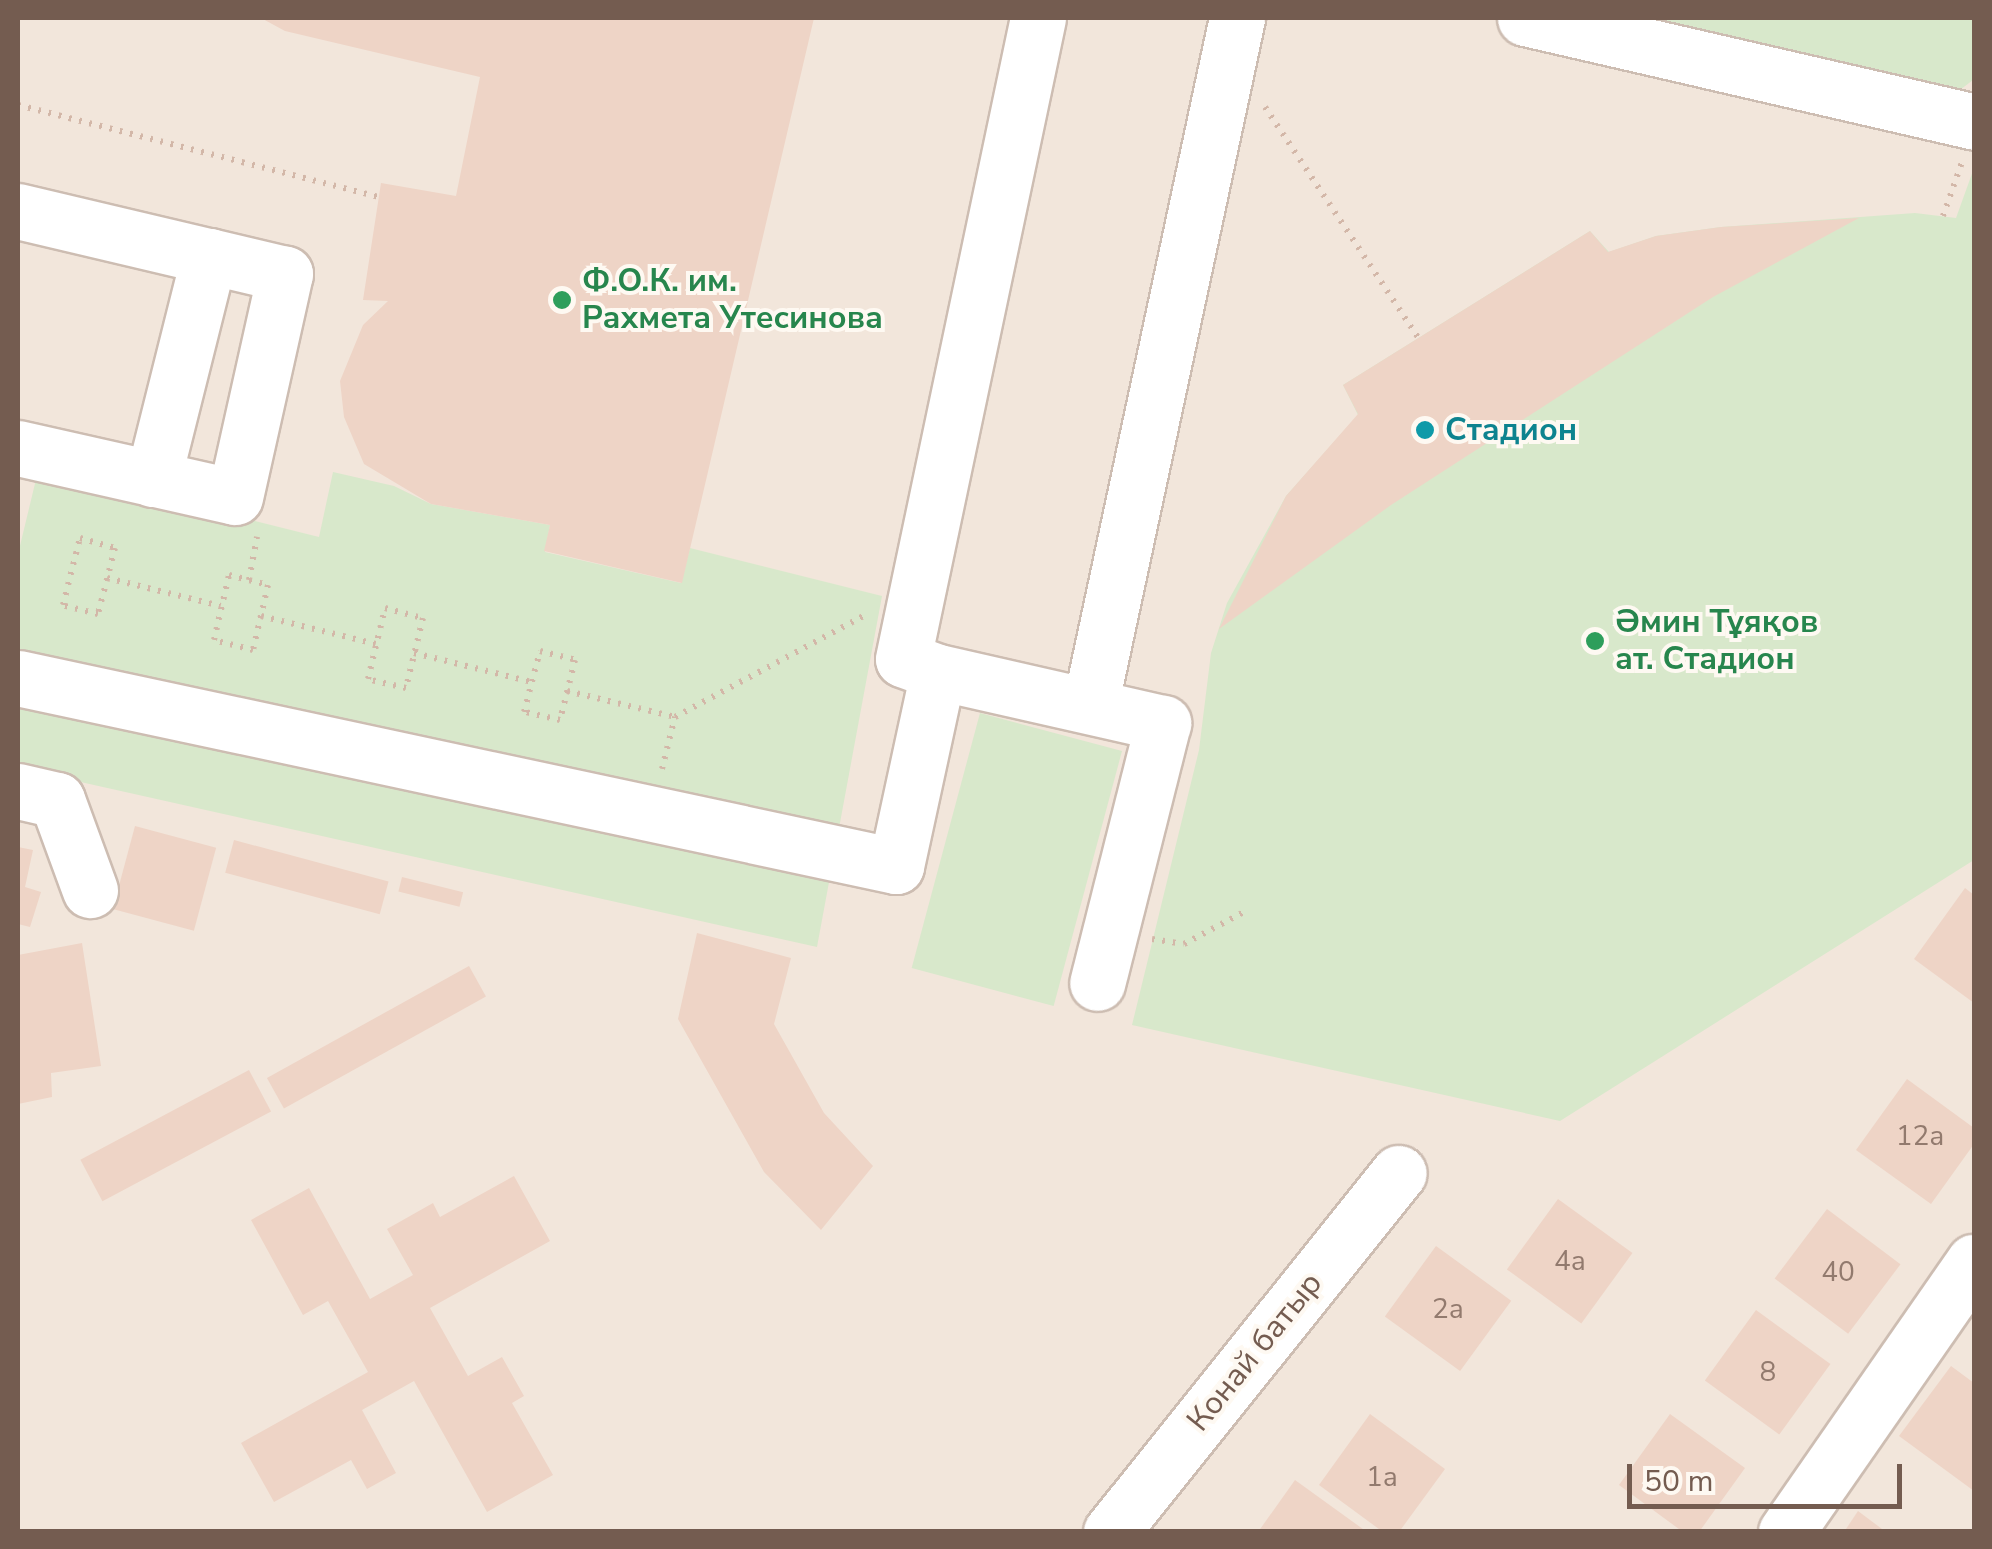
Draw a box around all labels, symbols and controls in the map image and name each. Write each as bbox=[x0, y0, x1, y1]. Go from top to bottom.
place label: Ф.О.К. им. Рахмета Утесинова bbox=[582, 263, 883, 338]
marker: Ф.О.К. им. Рахмета Утесинова bbox=[551, 289, 573, 311]
place label: Стадион bbox=[1445, 411, 1577, 449]
marker: Стадион bbox=[1414, 419, 1436, 441]
place label: Әмин Тұяқов ат. Стадион bbox=[1615, 604, 1818, 679]
marker: Әмин Тұяқов ат. Стадион bbox=[1584, 630, 1606, 652]
house number: 12а bbox=[1896, 1119, 1944, 1153]
house number: 4а bbox=[1554, 1244, 1586, 1278]
house number: 40 bbox=[1821, 1255, 1855, 1289]
street label: Конай батыр bbox=[1179, 1265, 1331, 1439]
house number: 2а bbox=[1432, 1292, 1464, 1326]
house number: 8 bbox=[1760, 1355, 1776, 1389]
scale bar bbox=[1632, 1444, 1907, 1506]
house number: 1а bbox=[1366, 1460, 1398, 1494]
text: 50 m bbox=[1644, 1461, 1713, 1502]

